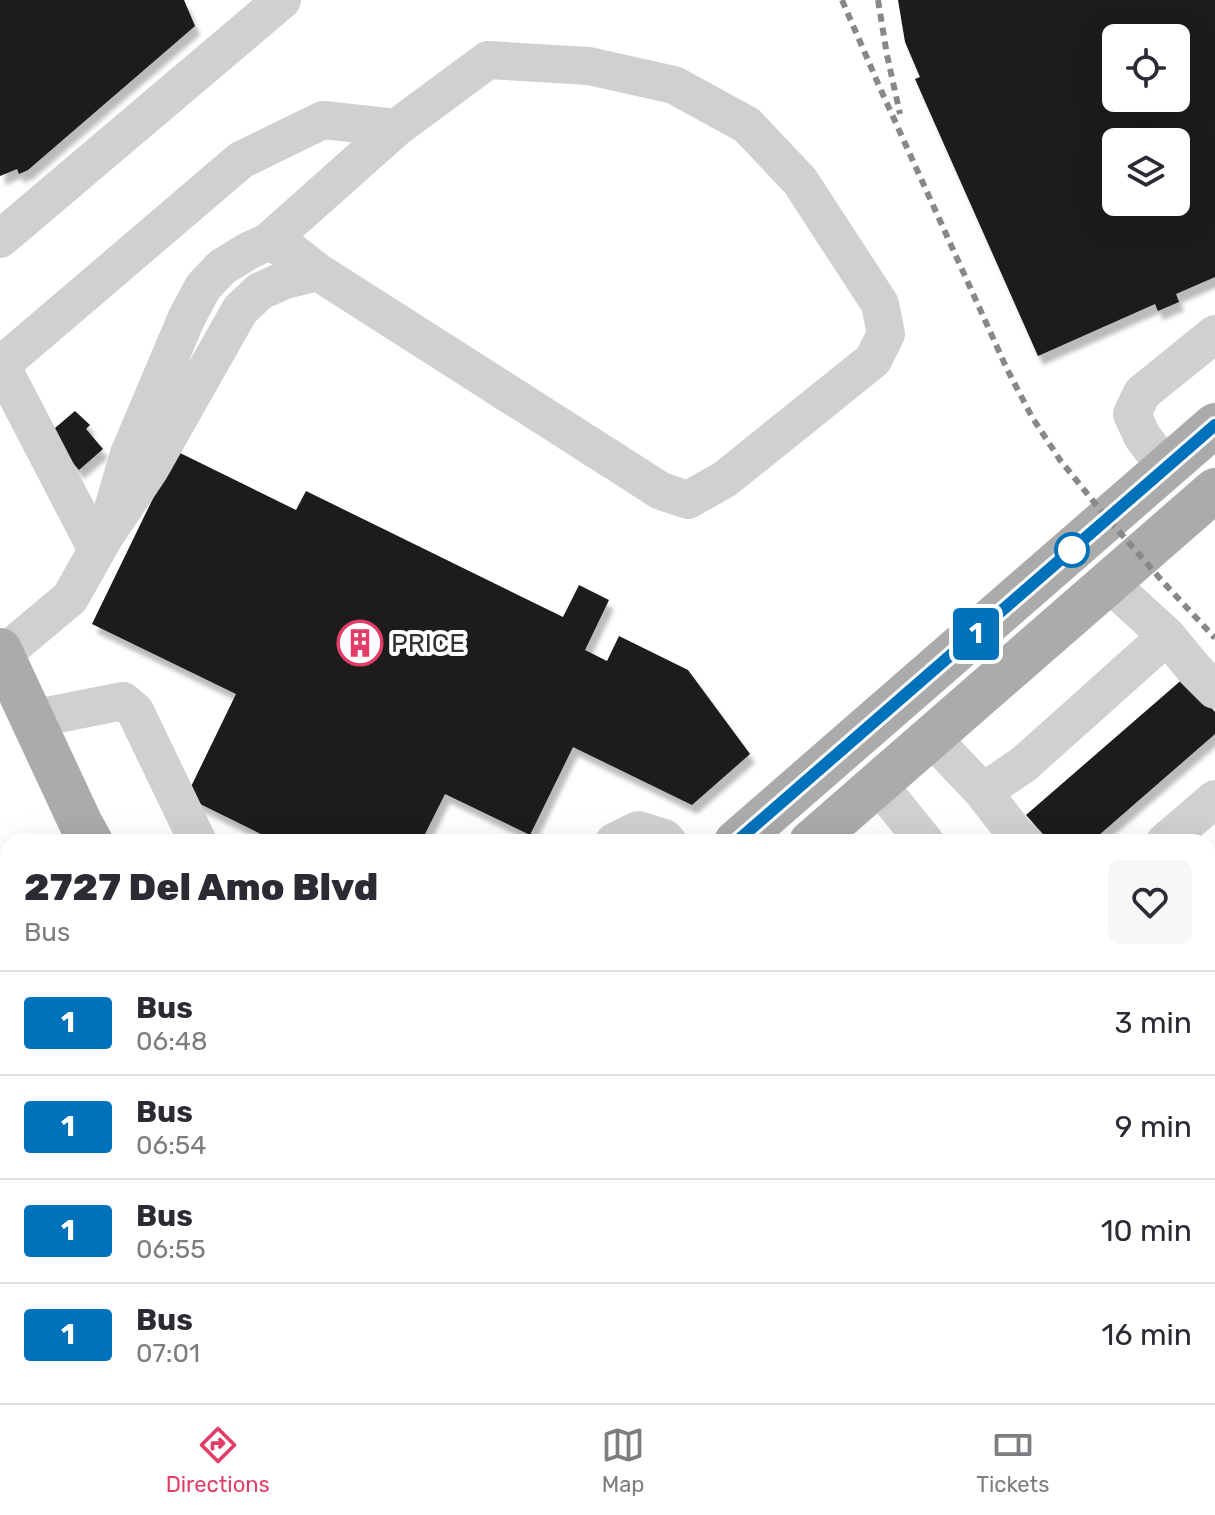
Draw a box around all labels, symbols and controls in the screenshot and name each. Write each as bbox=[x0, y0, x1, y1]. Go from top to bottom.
map controls bbox=[1102, 24, 1190, 216]
button: locate bbox=[1102, 24, 1190, 112]
button: layers bbox=[1102, 128, 1190, 216]
unlabelled marker bbox=[1055, 533, 1089, 567]
line badge: 1 bbox=[950, 608, 1002, 660]
text: 1 bbox=[969, 617, 983, 650]
building icon: PRICE bbox=[336, 619, 384, 667]
place label: PRICE bbox=[391, 628, 465, 659]
button: heart bbox=[1108, 860, 1192, 944]
text: 2727 Del Amo Blvd bbox=[24, 864, 378, 910]
text: Bus bbox=[24, 917, 70, 948]
text: Bus bbox=[136, 990, 193, 1026]
text: 3 min bbox=[1115, 1005, 1192, 1041]
text: 1 bbox=[61, 1006, 75, 1039]
text: 06:48 bbox=[136, 1026, 208, 1057]
text: Bus bbox=[136, 1094, 193, 1130]
text: 9 min bbox=[1115, 1109, 1192, 1145]
text: 1 bbox=[61, 1110, 75, 1143]
text: 06:54 bbox=[136, 1130, 206, 1161]
text: Bus bbox=[136, 1198, 193, 1234]
text: 10 min bbox=[1101, 1213, 1192, 1249]
text: 1 bbox=[61, 1214, 75, 1247]
text: 06:55 bbox=[136, 1234, 206, 1265]
text: Bus bbox=[136, 1302, 193, 1338]
text: 16 min bbox=[1102, 1317, 1192, 1353]
text: 1 bbox=[61, 1318, 75, 1351]
text: 07:01 bbox=[136, 1338, 200, 1369]
tab: Directions bbox=[166, 1423, 270, 1498]
tab: Map bbox=[601, 1423, 645, 1498]
tab: Tickets bbox=[976, 1423, 1049, 1498]

